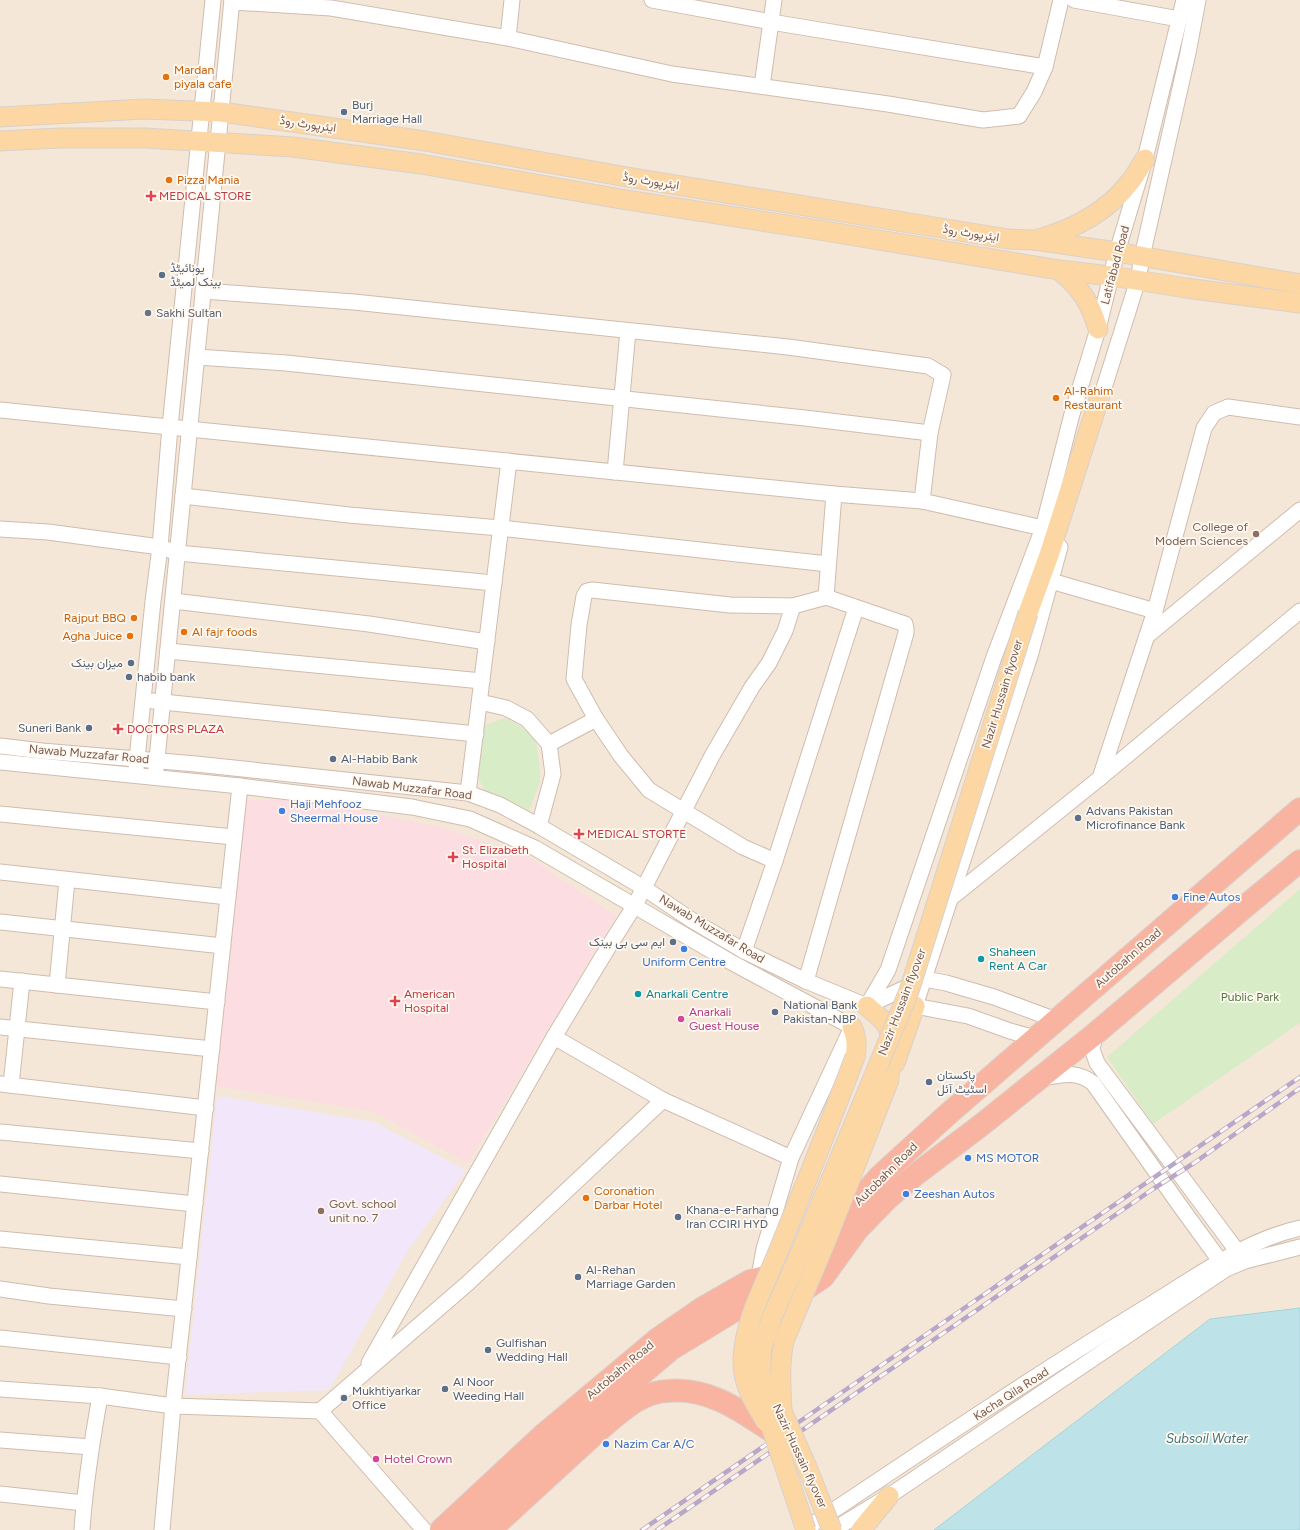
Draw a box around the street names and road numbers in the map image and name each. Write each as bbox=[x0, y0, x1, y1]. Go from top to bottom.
street label: ایئرپورٹ روڈ bbox=[279, 113, 337, 136]
street label: ایئرپورٹ روڈ bbox=[622, 170, 680, 193]
street label: ایئرپورٹ روڈ bbox=[942, 222, 1000, 245]
street label: Latifabad Road bbox=[1098, 224, 1132, 306]
street label: Nazir Hussain flyover bbox=[979, 638, 1025, 750]
street label: Nawab Muzzafar Road bbox=[28, 742, 150, 766]
street label: Nawab Muzzafar Road bbox=[351, 774, 473, 802]
street label: Nawab Muzzafar Road bbox=[657, 892, 767, 966]
street label: Autobahn Road bbox=[1092, 925, 1164, 991]
street label: Nazir Hussain flyover bbox=[875, 947, 929, 1057]
street label: Autobahn Road bbox=[852, 1140, 920, 1208]
street label: Autobahn Road bbox=[584, 1338, 656, 1402]
street label: Kacha Qila Road bbox=[971, 1364, 1051, 1424]
street label: Nazir Hussain flyover bbox=[770, 1402, 830, 1510]

